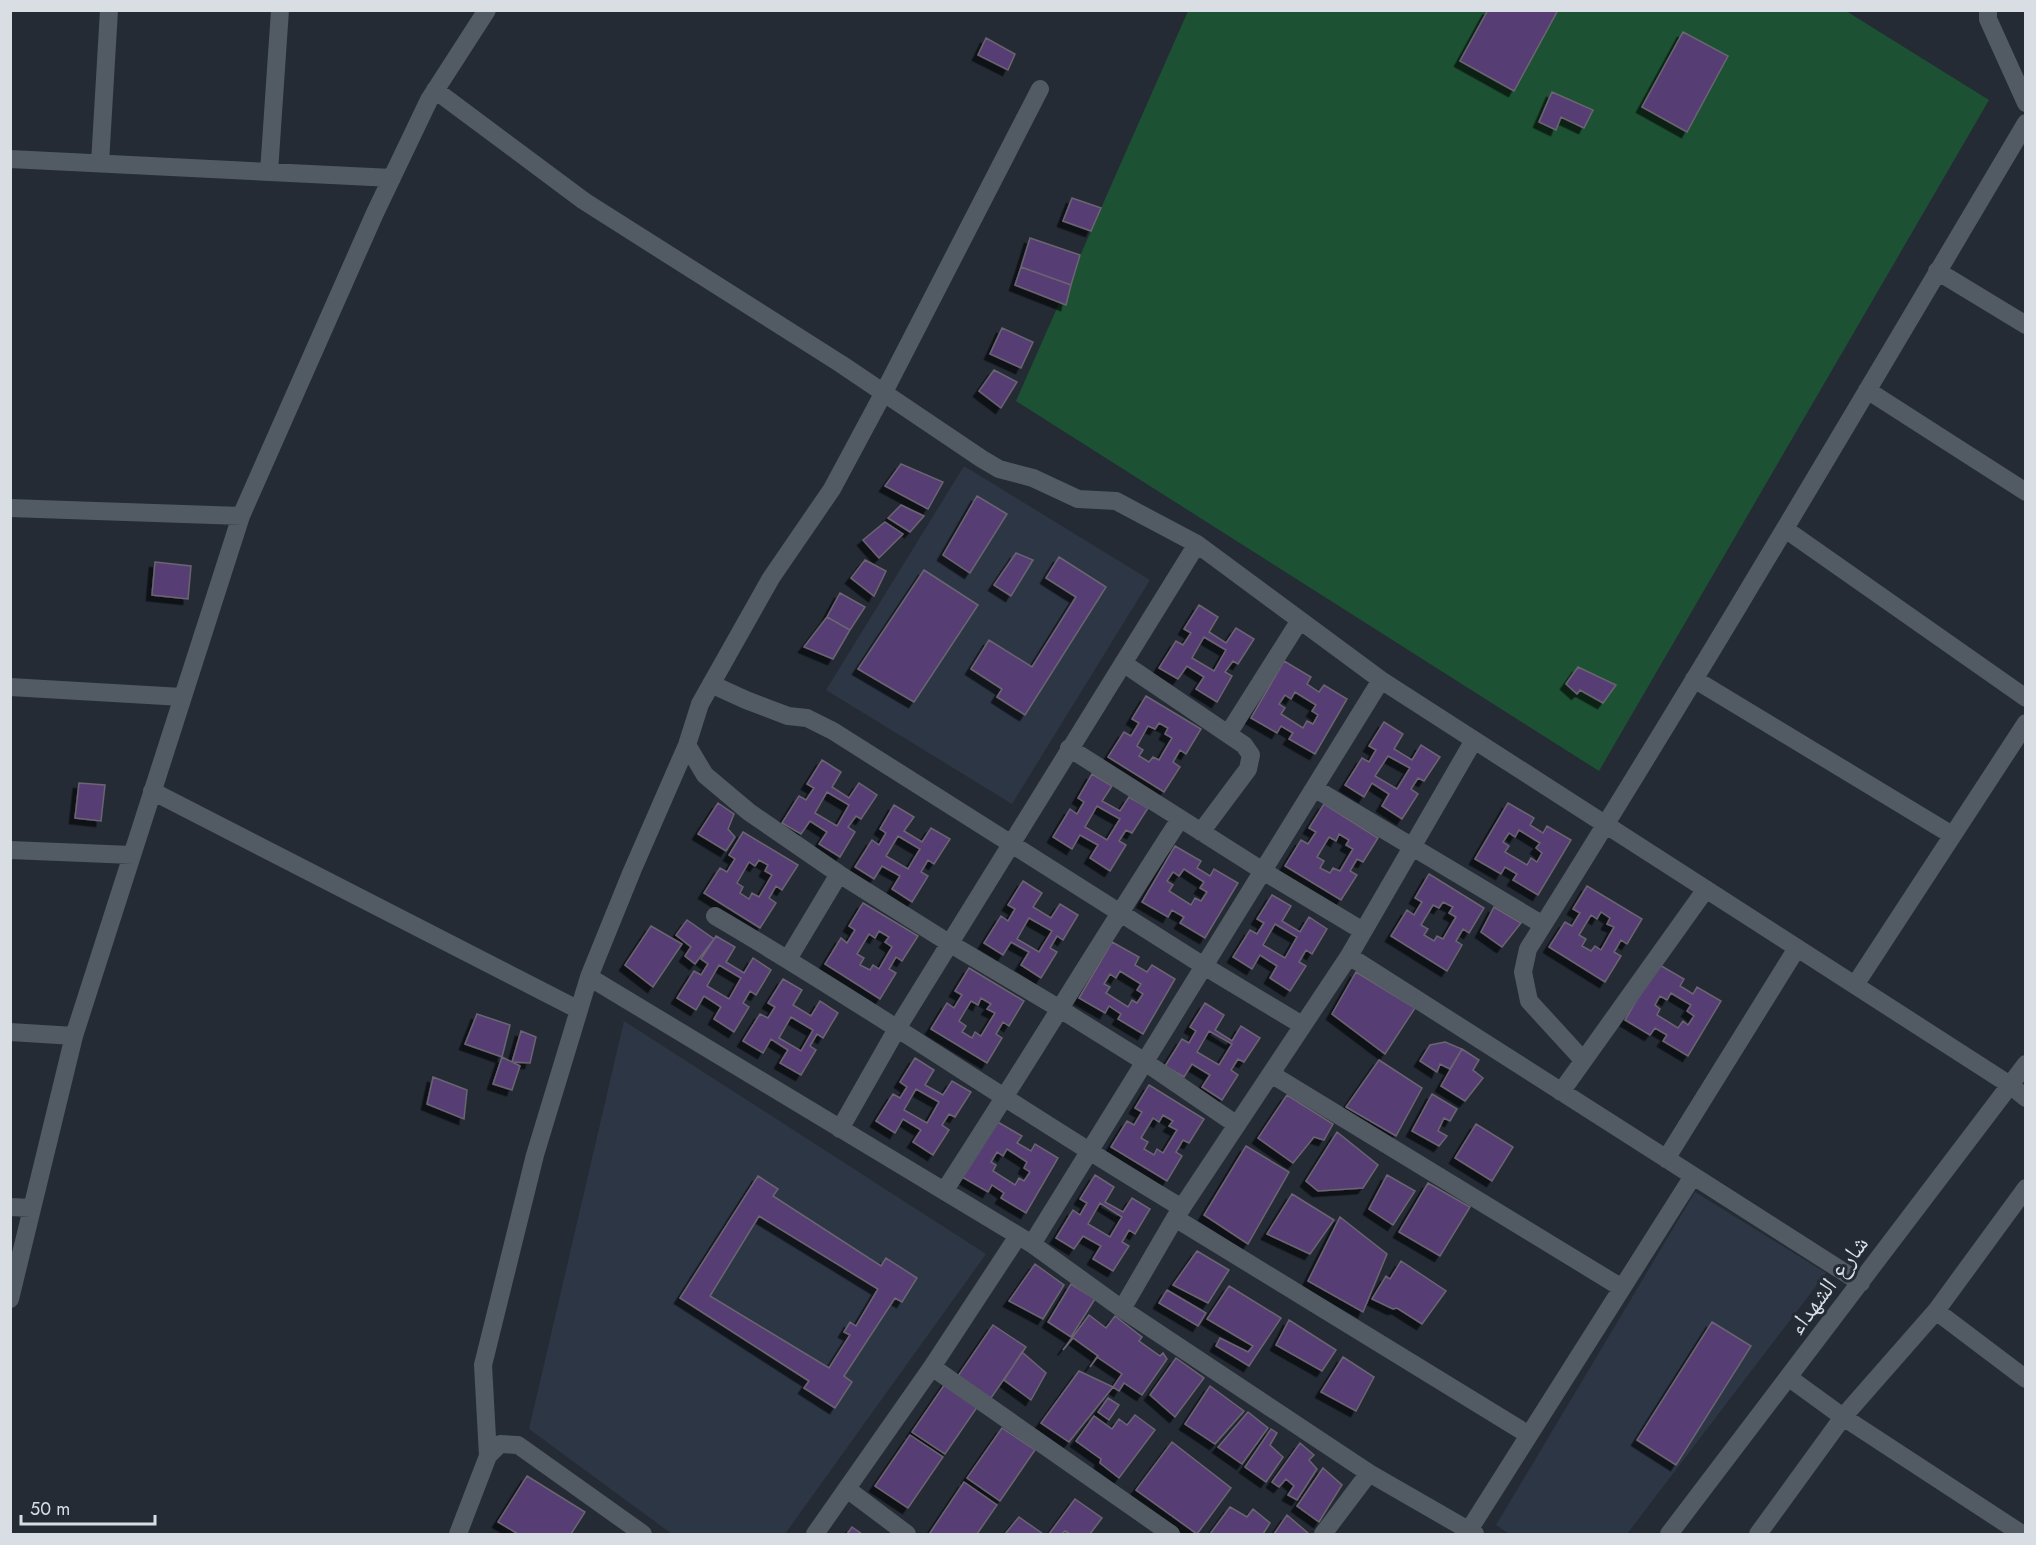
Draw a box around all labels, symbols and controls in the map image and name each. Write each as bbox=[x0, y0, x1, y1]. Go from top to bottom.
street label: شارع الشهداء bbox=[1779, 1228, 1877, 1342]
scale bar bbox=[21, 1488, 154, 1526]
text: 50 m bbox=[30, 1496, 70, 1522]

